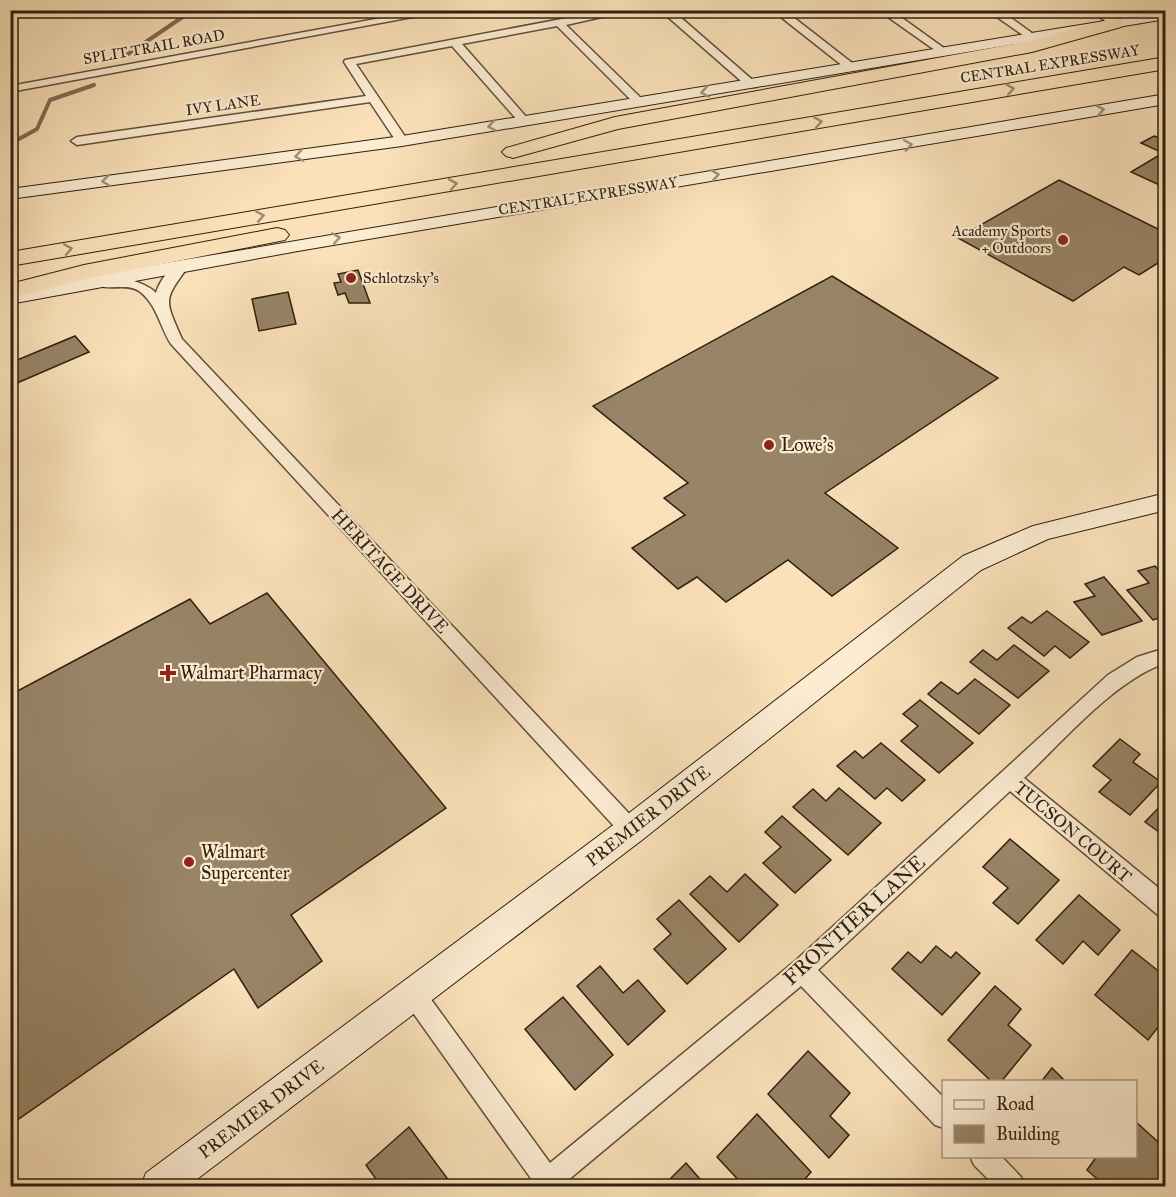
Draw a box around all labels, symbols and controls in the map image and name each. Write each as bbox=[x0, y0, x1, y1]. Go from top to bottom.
street label: SPLIT TRAIL ROAD bbox=[82, 26, 226, 68]
street label: CENTRAL EXPRESSWAY bbox=[959, 41, 1141, 87]
one-way arrow bbox=[1005, 83, 1015, 96]
one-way arrow bbox=[701, 86, 710, 98]
street label: IVY LANE bbox=[185, 91, 262, 119]
one-way arrow bbox=[1095, 105, 1104, 117]
one-way arrow bbox=[813, 116, 823, 128]
one-way arrow bbox=[487, 120, 497, 132]
one-way arrow bbox=[903, 139, 912, 151]
one-way arrow bbox=[295, 150, 304, 162]
one-way arrow bbox=[711, 170, 720, 182]
street label: CENTRAL EXPRESSWAY bbox=[497, 173, 679, 219]
one-way arrow bbox=[101, 174, 110, 186]
one-way arrow bbox=[448, 178, 457, 190]
one-way arrow bbox=[256, 211, 265, 223]
place label: Academy Sports + Outdoors bbox=[951, 222, 1051, 257]
one-way arrow bbox=[332, 232, 341, 244]
marker: Academy Sports + Outdoors bbox=[1056, 233, 1070, 247]
one-way arrow bbox=[63, 243, 73, 256]
place label: Schlotzsky's bbox=[363, 269, 439, 287]
marker: Schlotzsky's bbox=[344, 271, 358, 285]
place label: Lowe's bbox=[781, 434, 833, 456]
marker: Lowe's bbox=[762, 438, 776, 452]
street label: HERITAGE DRIVE bbox=[327, 504, 453, 638]
place label: Walmart Pharmacy bbox=[180, 662, 322, 684]
marker: Walmart Pharmacy bbox=[161, 666, 175, 680]
street label: PREMIER DRIVE bbox=[582, 761, 714, 871]
street label: TUCSON COURT bbox=[1010, 777, 1136, 887]
place label: Walmart Supercenter bbox=[201, 841, 290, 884]
street label: FRONTIER LANE bbox=[778, 849, 930, 991]
marker: Walmart Supercenter bbox=[182, 855, 196, 869]
street label: PREMIER DRIVE bbox=[194, 1055, 328, 1163]
legend bbox=[942, 1080, 1137, 1158]
text: Road bbox=[996, 1093, 1034, 1115]
text: Building bbox=[996, 1123, 1060, 1146]

